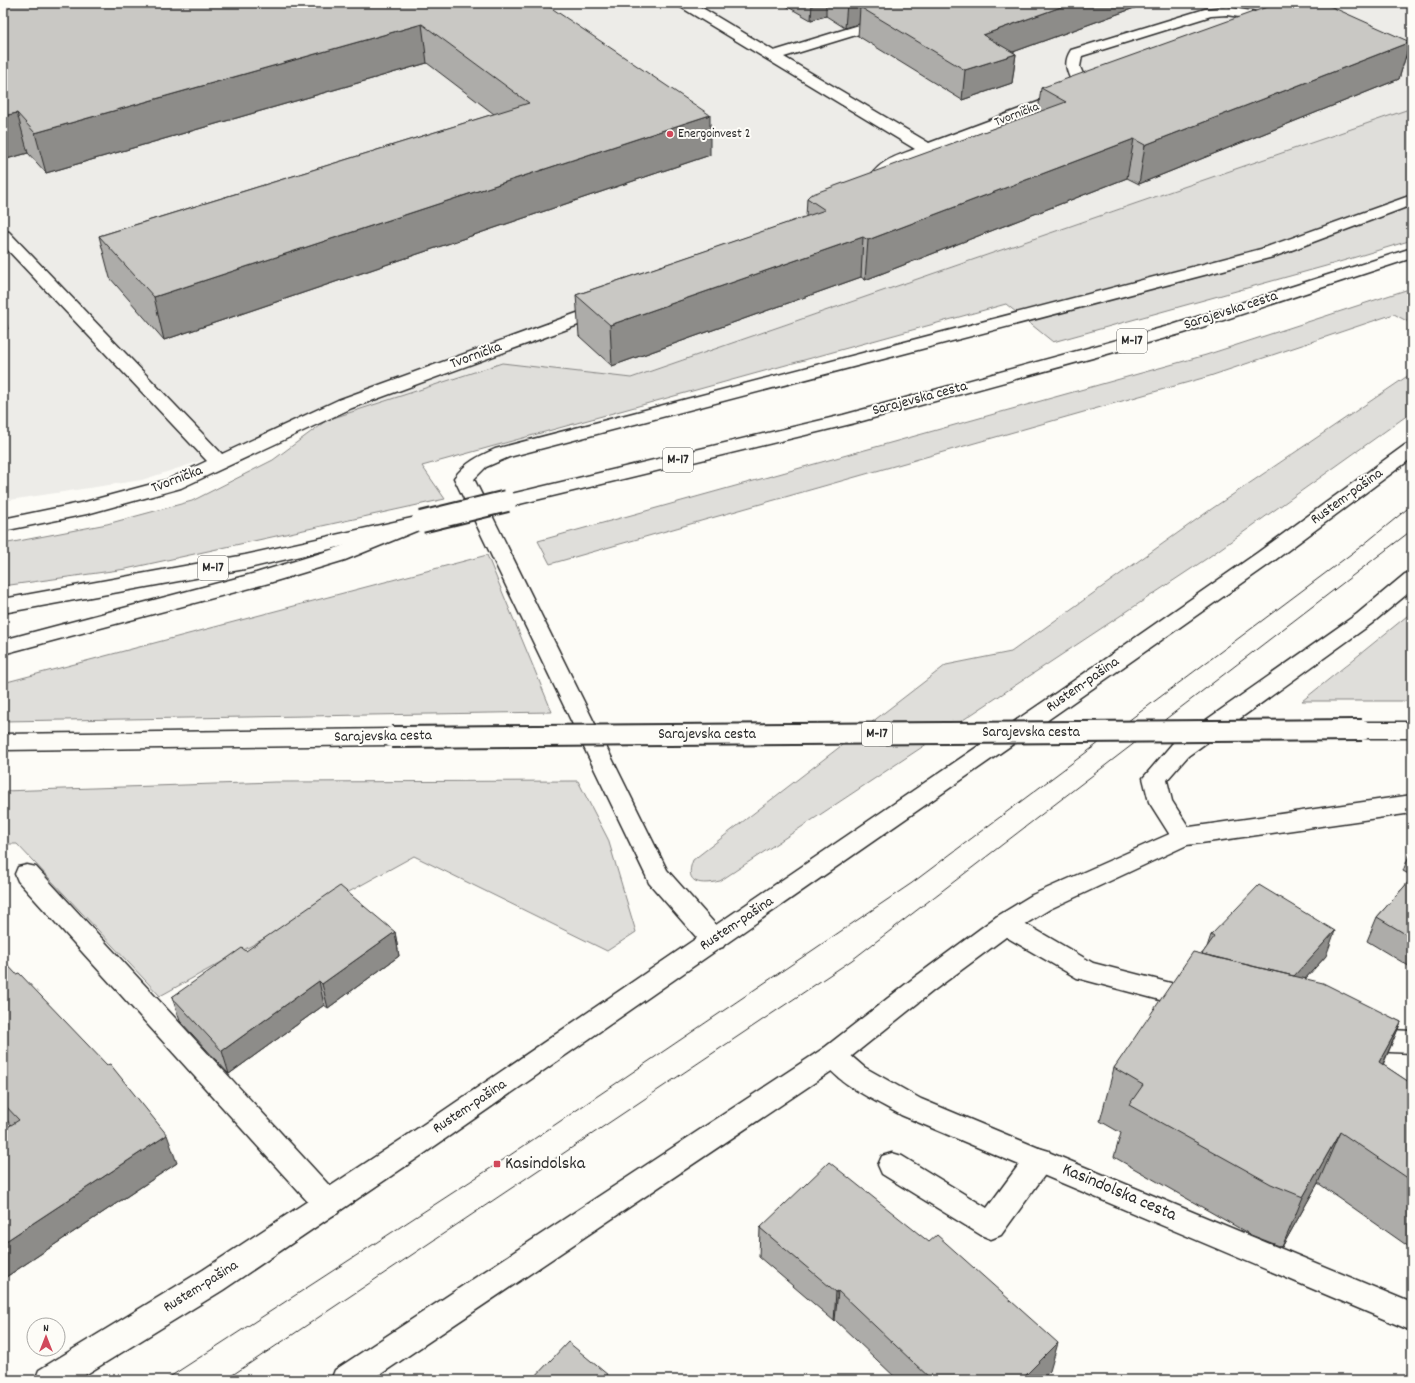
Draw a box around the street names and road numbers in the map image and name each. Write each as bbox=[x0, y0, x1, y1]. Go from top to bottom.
street label: Tvornička bbox=[992, 98, 1043, 132]
street label: Sarajevska cesta bbox=[1181, 285, 1282, 337]
road number: M-17 bbox=[1117, 329, 1147, 353]
street label: Tvornička bbox=[447, 336, 506, 375]
street label: Sarajevska cesta bbox=[870, 376, 971, 422]
road number: M-17 bbox=[663, 448, 693, 472]
street label: Tvornička bbox=[148, 460, 207, 500]
street label: Rustem-pašina bbox=[1306, 463, 1389, 531]
road number: M-17 bbox=[198, 556, 228, 580]
street label: Rustem-pašina bbox=[1042, 651, 1125, 718]
road number: M-17 bbox=[862, 722, 892, 746]
street label: Sarajevska cesta bbox=[982, 722, 1081, 744]
street label: Sarajevska cesta bbox=[658, 724, 757, 746]
street label: Sarajevska cesta bbox=[334, 725, 433, 749]
street label: Rustem-pašina bbox=[696, 891, 779, 957]
street label: Rustem-pašina bbox=[429, 1074, 512, 1140]
street label: Kasindolska cesta bbox=[1058, 1158, 1181, 1229]
street label: Rustem-pašina bbox=[159, 1255, 244, 1319]

